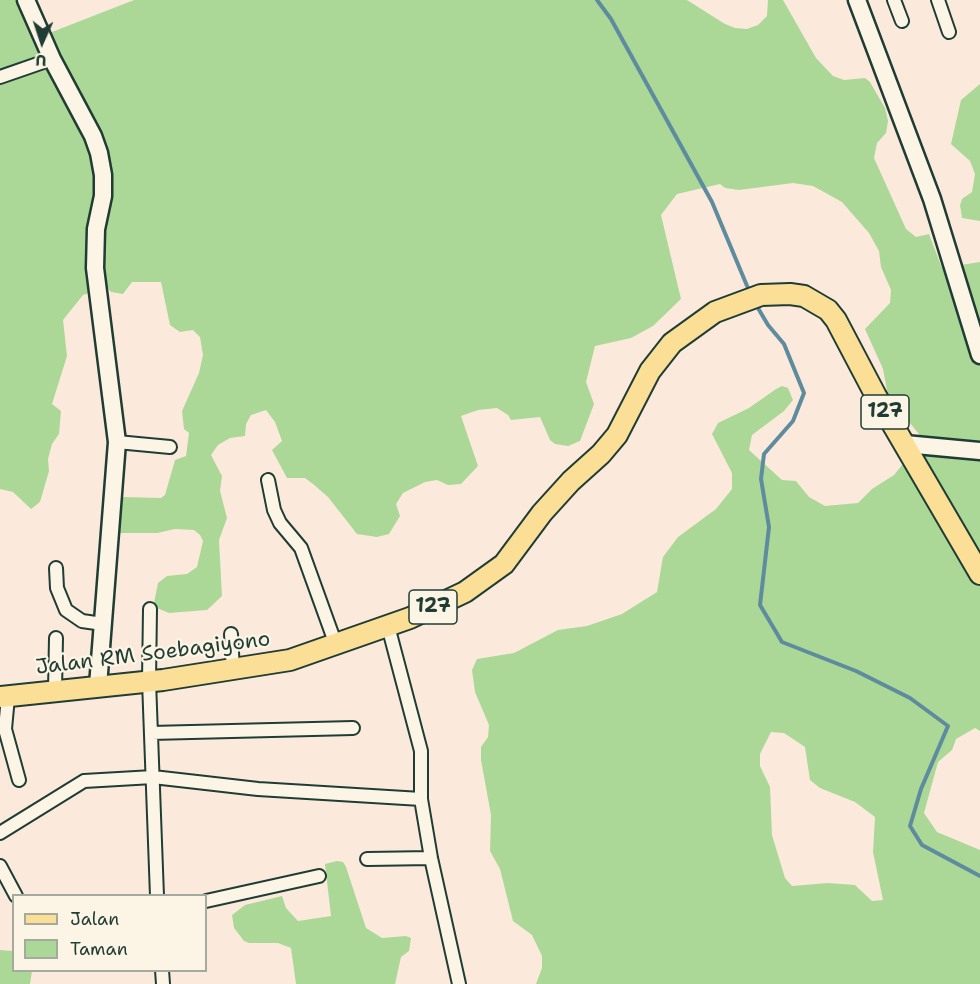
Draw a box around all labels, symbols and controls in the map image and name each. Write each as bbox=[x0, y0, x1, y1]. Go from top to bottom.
north arrow bbox=[12, 12, 72, 72]
text: U bbox=[35, 50, 47, 71]
road number: 127 bbox=[861, 395, 909, 429]
road number: 127 bbox=[409, 590, 457, 624]
street label: Jalan RM Soebagiyono bbox=[34, 627, 272, 681]
legend bbox=[12, 894, 207, 972]
text: Jalan bbox=[70, 907, 119, 931]
text: Taman bbox=[70, 937, 128, 961]

